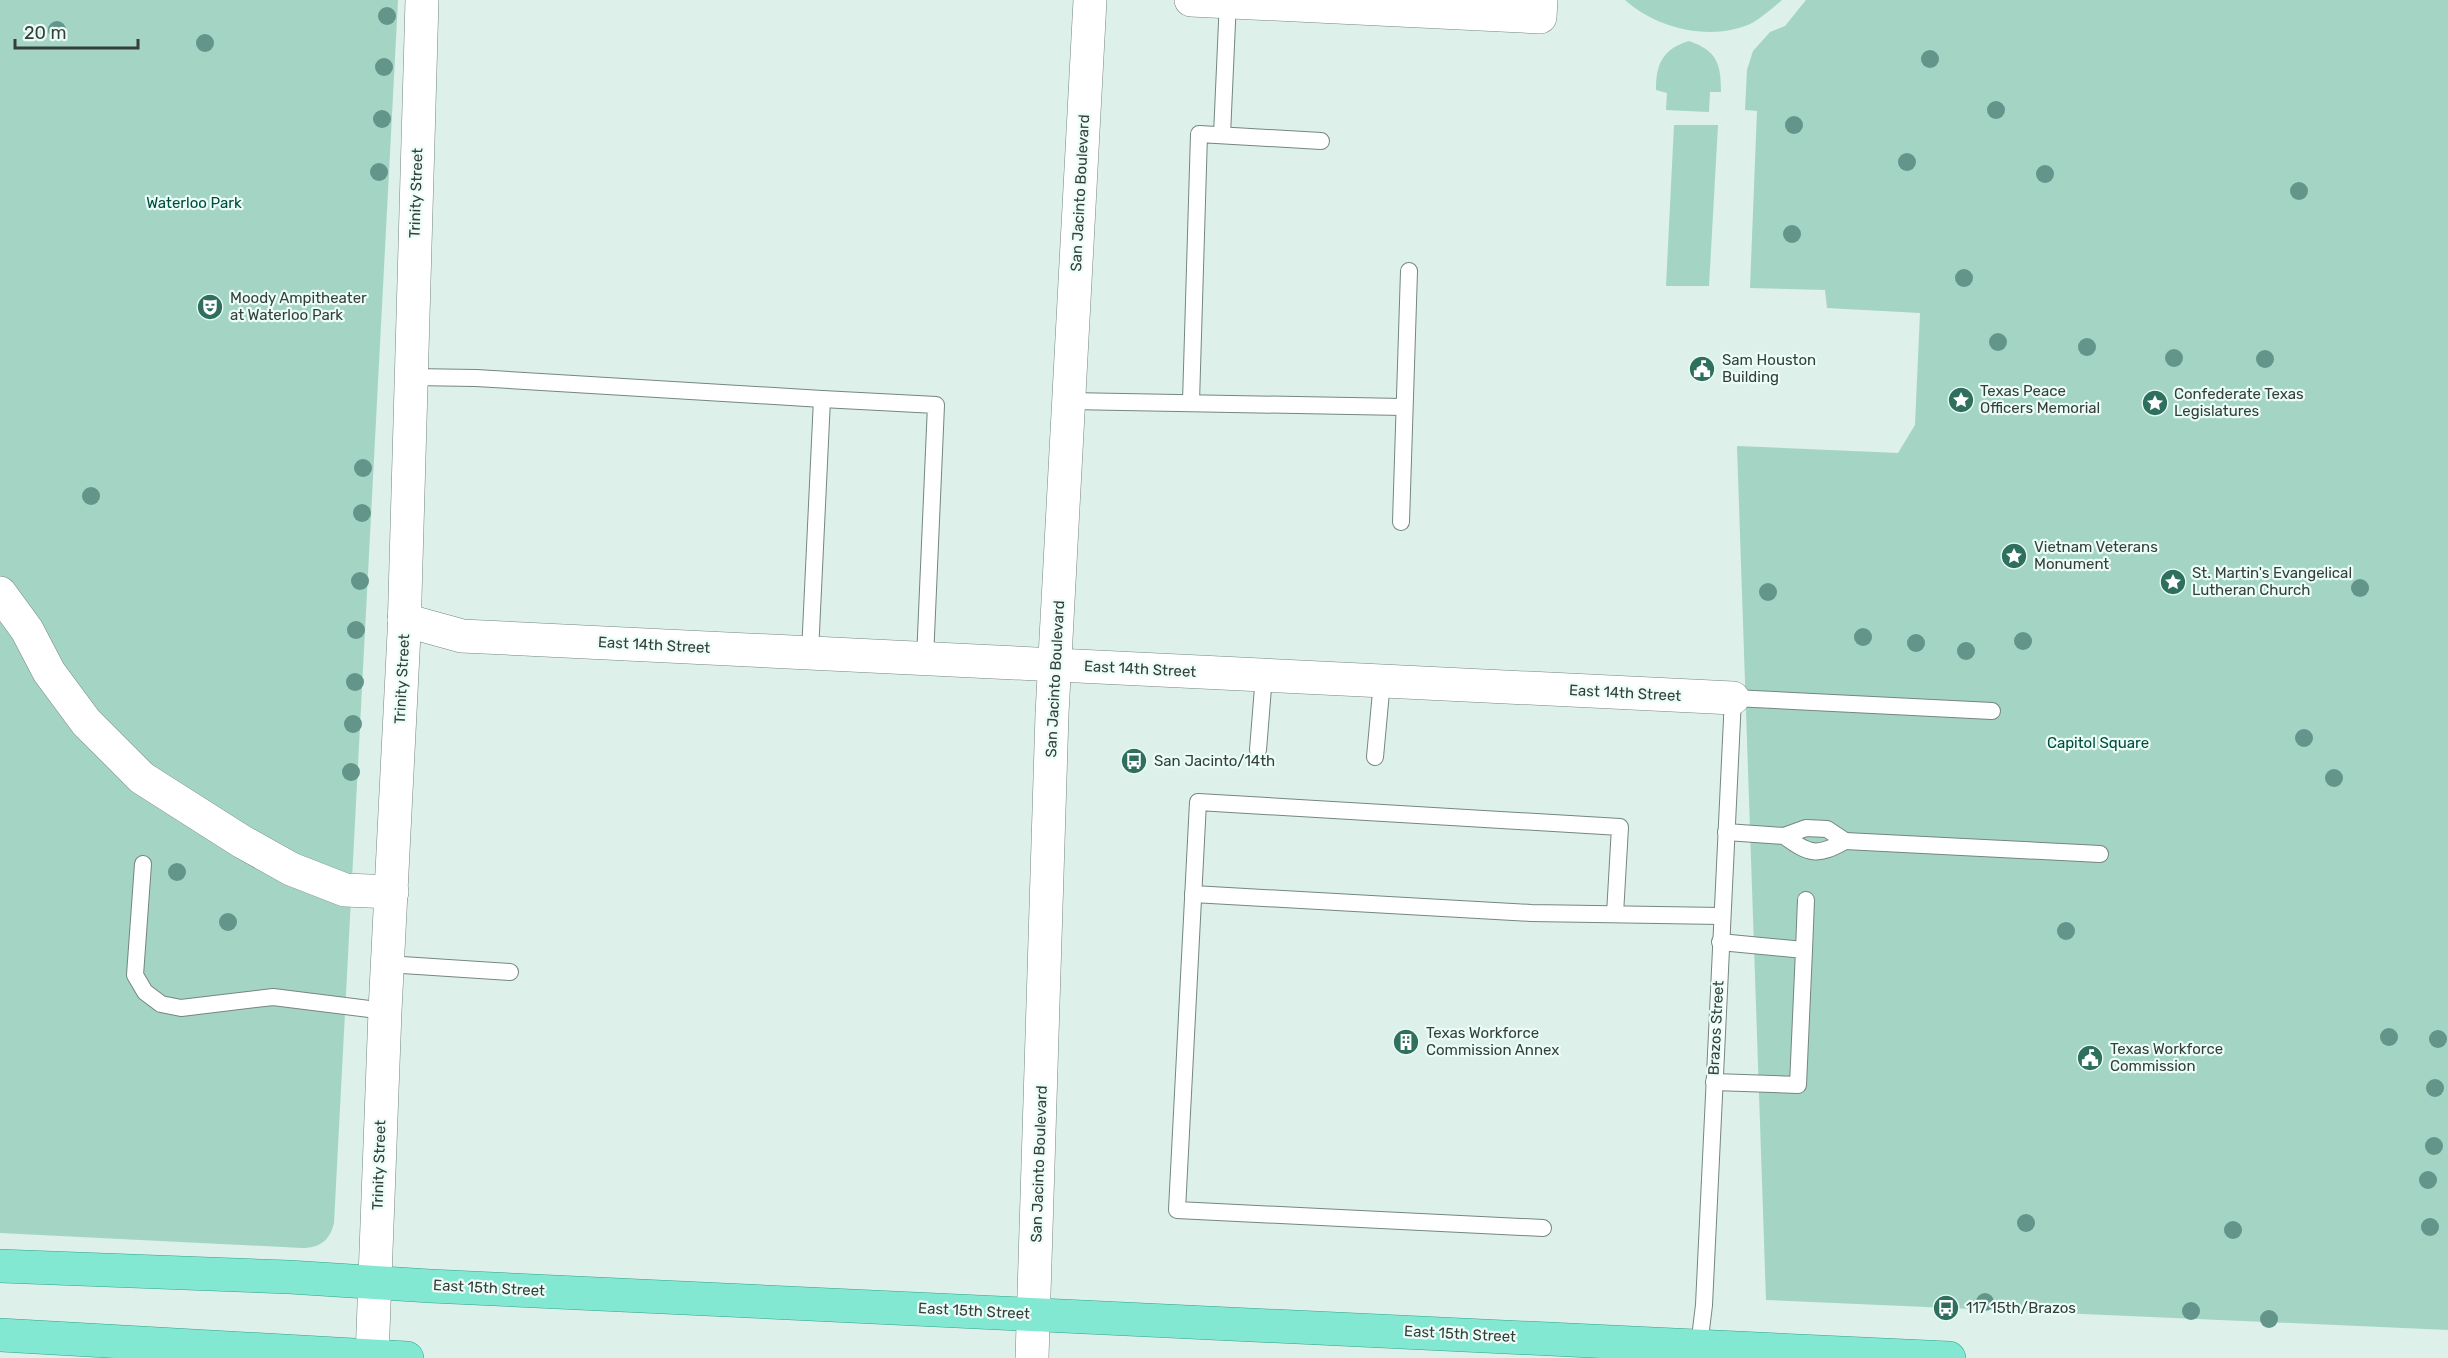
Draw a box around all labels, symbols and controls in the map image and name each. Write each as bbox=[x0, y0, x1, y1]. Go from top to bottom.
scale bar bbox=[15, 12, 138, 50]
text: 20 m bbox=[24, 22, 66, 44]
street label: San Jacinto Boulevard bbox=[1067, 114, 1093, 272]
street label: Trinity Street bbox=[405, 147, 427, 238]
park label: Waterloo Park bbox=[146, 194, 242, 212]
place label: Moody Ampitheater at Waterloo Park bbox=[230, 289, 367, 324]
theatre icon: Moody Ampitheater at Waterloo Park bbox=[195, 292, 225, 322]
place label: Sam Houston Building bbox=[1722, 351, 1816, 386]
public building icon: Sam Houston Building bbox=[1687, 354, 1717, 384]
place label: Texas Peace Officers Memorial bbox=[1980, 382, 2100, 417]
place icon: Texas Peace Officers Memorial bbox=[1946, 385, 1976, 415]
place label: Confederate Texas Legislatures bbox=[2174, 385, 2304, 420]
place icon: Confederate Texas Legislatures bbox=[2140, 388, 2170, 418]
place label: Vietnam Veterans Monument bbox=[2034, 538, 2158, 573]
place icon: Vietnam Veterans Monument bbox=[1999, 541, 2029, 571]
place label: St. Martin's Evangelical Lutheran Church bbox=[2192, 564, 2352, 599]
place icon: St. Martin's Evangelical Lutheran Church bbox=[2158, 567, 2188, 597]
street label: San Jacinto Boulevard bbox=[1042, 600, 1068, 758]
street label: Trinity Street bbox=[391, 633, 413, 725]
street label: East 14th Street bbox=[597, 633, 711, 657]
street label: East 14th Street bbox=[1083, 657, 1197, 681]
street label: East 14th Street bbox=[1568, 681, 1682, 705]
park label: Capitol Square bbox=[2047, 734, 2149, 752]
bus stop icon: San Jacinto/14th bbox=[1119, 746, 1149, 776]
place label: San Jacinto/14th bbox=[1154, 752, 1275, 770]
street label: Brazos Street bbox=[1705, 980, 1727, 1076]
place label: Texas Workforce Commission Annex bbox=[1426, 1024, 1559, 1059]
building icon: Texas Workforce Commission Annex bbox=[1391, 1027, 1421, 1057]
place label: Texas Workforce Commission bbox=[2110, 1040, 2223, 1075]
public building icon: Texas Workforce Commission bbox=[2075, 1043, 2105, 1073]
street label: San Jacinto Boulevard bbox=[1027, 1085, 1051, 1243]
street label: Trinity Street bbox=[368, 1119, 390, 1210]
street label: East 15th Street bbox=[433, 1276, 545, 1300]
bus stop icon: 117 15th/Brazos bbox=[1931, 1293, 1961, 1323]
street label: East 15th Street bbox=[918, 1299, 1030, 1323]
place label: 117 15th/Brazos bbox=[1966, 1299, 2076, 1317]
street label: East 15th Street bbox=[1404, 1322, 1516, 1346]

